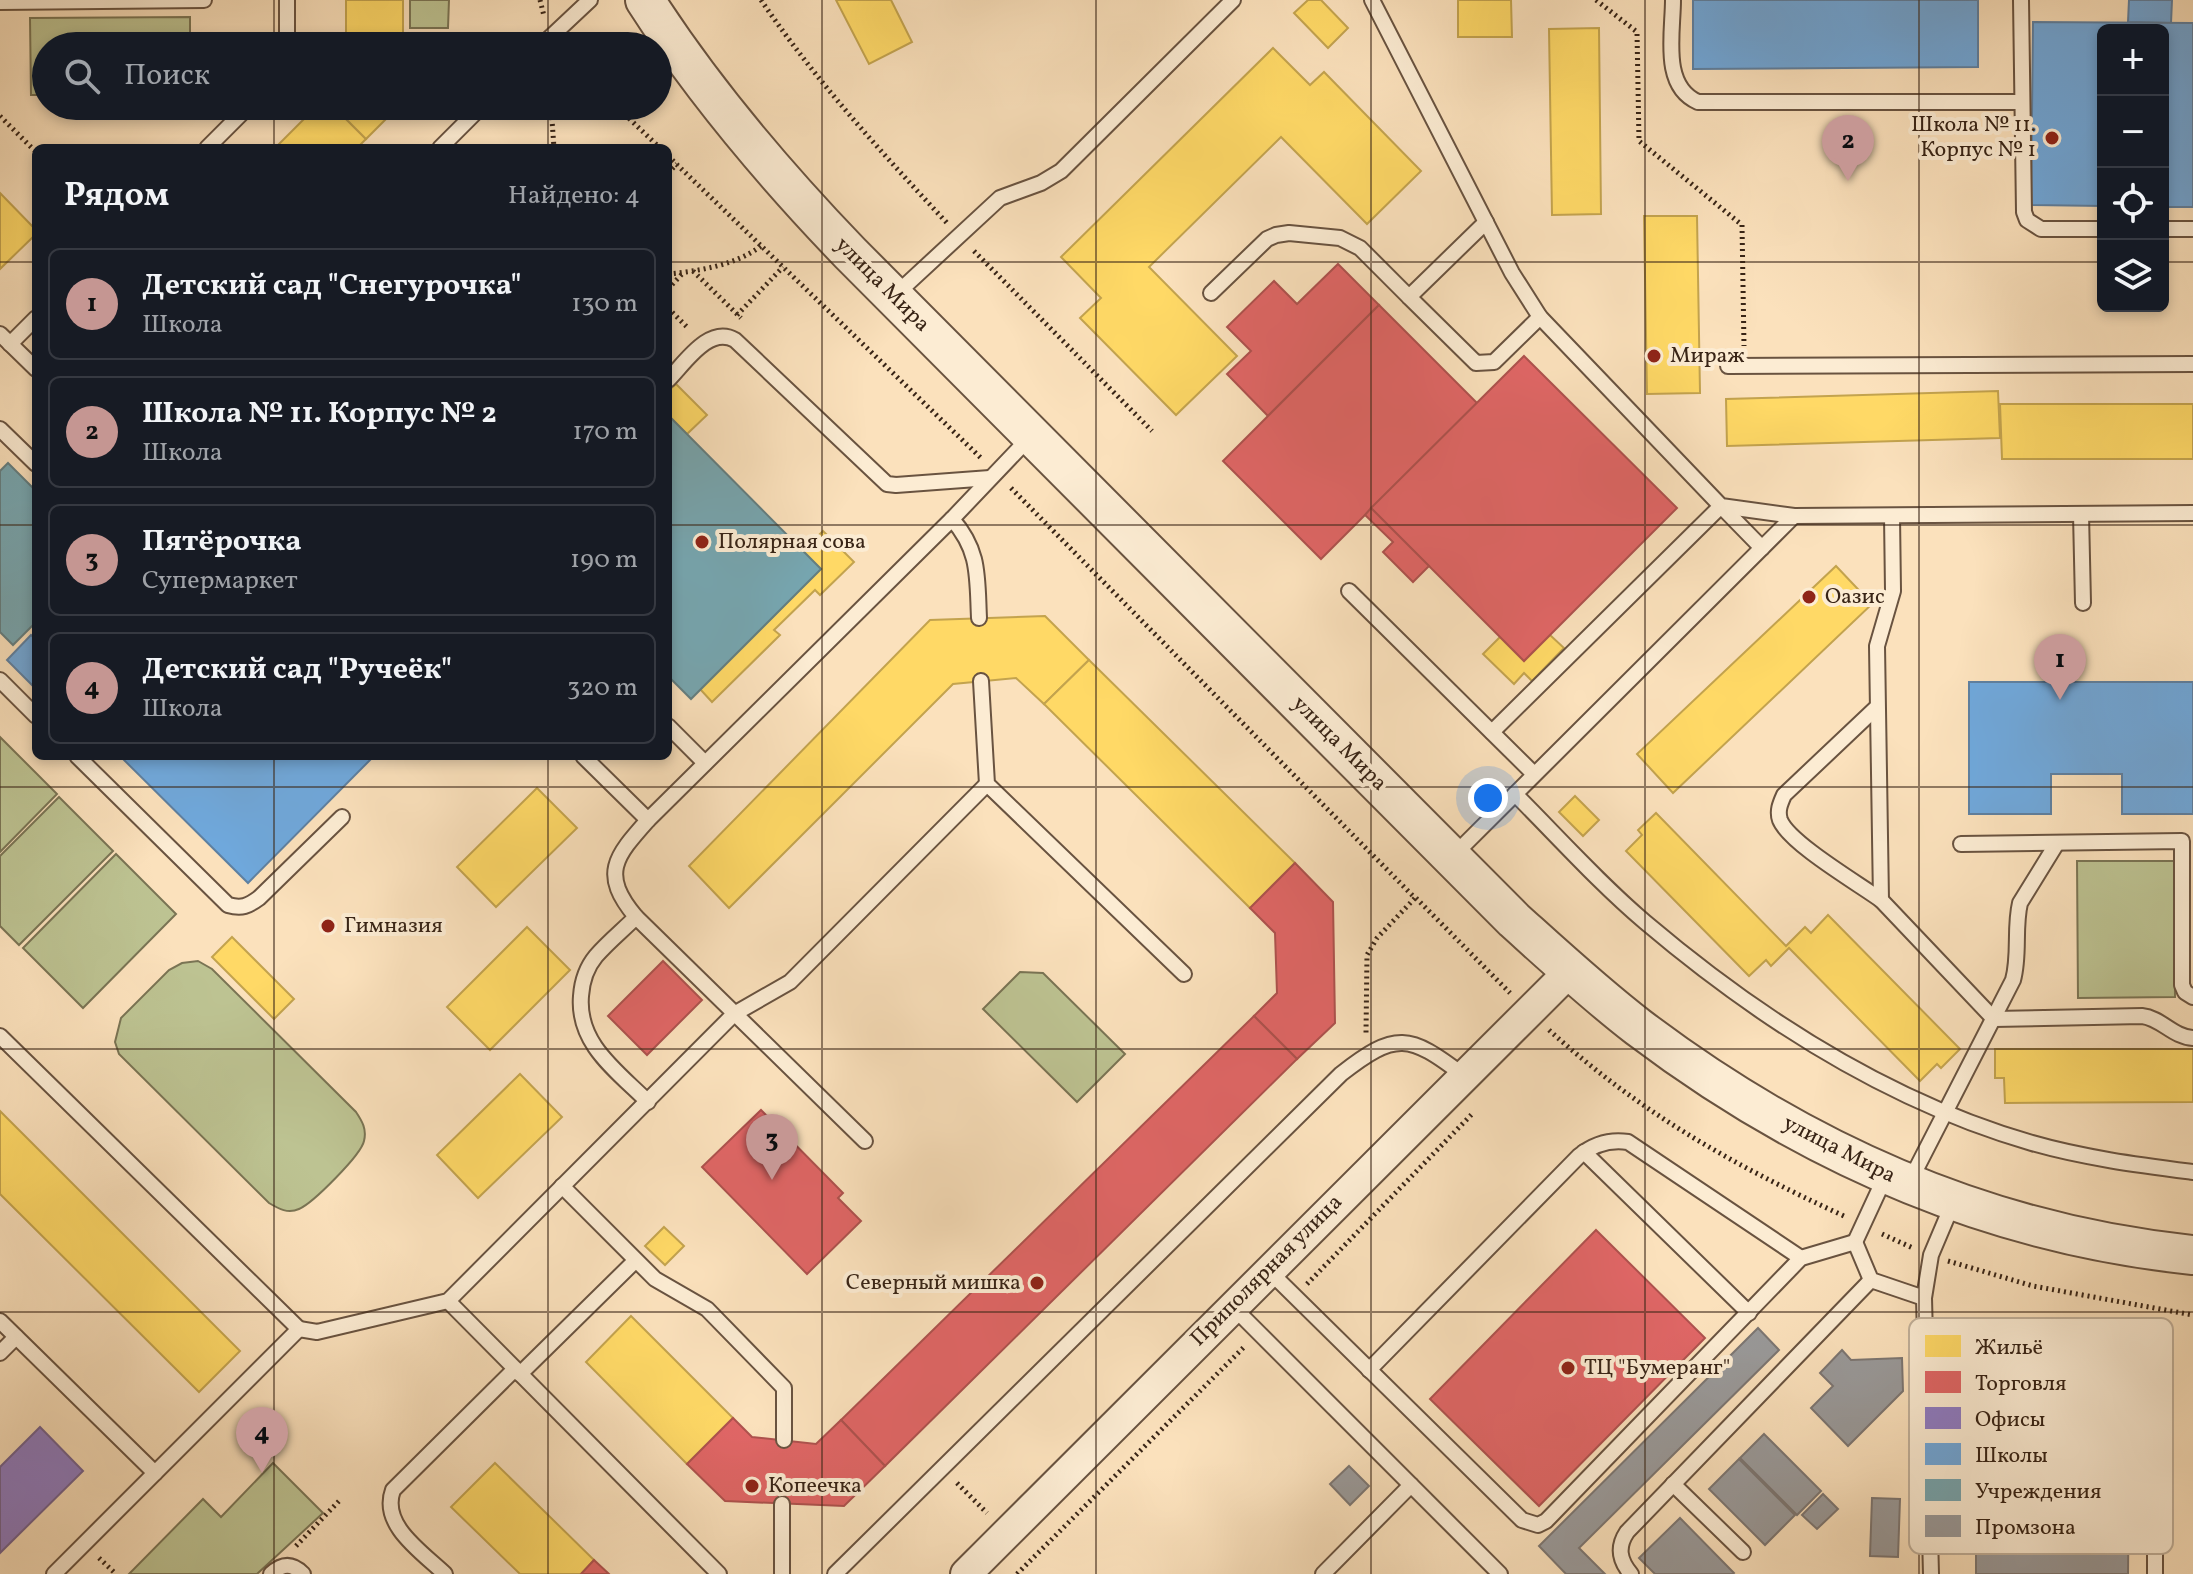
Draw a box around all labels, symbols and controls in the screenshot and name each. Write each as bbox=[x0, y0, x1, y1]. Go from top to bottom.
map controls bbox=[2097, 24, 2169, 312]
button: + bbox=[2097, 24, 2169, 96]
search box bbox=[32, 32, 672, 120]
icon: search bbox=[60, 54, 104, 98]
text: Поиск bbox=[124, 55, 210, 97]
button: − bbox=[2097, 96, 2169, 168]
place label: Школа № 11. Корпус № 1 bbox=[1911, 110, 2036, 166]
pin: 2 bbox=[1822, 115, 1874, 181]
marker: Школа № 11. Корпус № 1 bbox=[2043, 129, 2061, 147]
button: locate bbox=[2097, 168, 2169, 240]
text: Рядом bbox=[64, 173, 169, 220]
text: Найдено: 4 bbox=[508, 178, 640, 214]
street label: улица Мира bbox=[828, 231, 937, 340]
button: layers bbox=[2097, 240, 2169, 312]
text: Детский сад "Снегурочка" bbox=[142, 265, 522, 307]
text: 1 bbox=[87, 286, 97, 322]
text: 130 m bbox=[571, 286, 638, 322]
text: Школа bbox=[142, 307, 223, 343]
place label: Мираж bbox=[1670, 341, 1745, 372]
marker: Мираж bbox=[1645, 347, 1663, 365]
text: Школа № 11. Корпус № 2 bbox=[142, 393, 497, 435]
text: 2 bbox=[85, 414, 99, 450]
text: 170 m bbox=[573, 414, 638, 450]
text: Школа bbox=[142, 435, 223, 471]
text: Пятёрочка bbox=[142, 521, 302, 563]
place label: Полярная сова bbox=[718, 527, 866, 558]
marker: Полярная сова bbox=[693, 533, 711, 551]
text: 3 bbox=[85, 542, 99, 578]
text: 190 m bbox=[570, 542, 638, 578]
text: Супермаркет bbox=[142, 563, 298, 599]
place label: Оазис bbox=[1825, 582, 1885, 613]
marker: Оазис bbox=[1800, 588, 1818, 606]
pin: 1 bbox=[2034, 634, 2086, 700]
text: Детский сад "Ручеёк" bbox=[142, 649, 452, 691]
text: 4 bbox=[84, 670, 100, 706]
text: 320 m bbox=[567, 670, 638, 706]
street label: улица Мира bbox=[1285, 690, 1394, 799]
text: Школа bbox=[142, 691, 223, 727]
your location bbox=[1468, 778, 1508, 818]
place label: Гимназия bbox=[344, 911, 443, 942]
marker: Гимназия bbox=[319, 917, 337, 935]
street label: улица Мира bbox=[1777, 1108, 1901, 1192]
pin: 3 bbox=[746, 1114, 798, 1180]
street label: Приполярная улица bbox=[1184, 1188, 1350, 1354]
place label: Северный мишка bbox=[846, 1268, 1021, 1299]
marker: Северный мишка bbox=[1028, 1274, 1046, 1292]
legend bbox=[1909, 1318, 2173, 1554]
text: Жильё bbox=[1975, 1333, 2043, 1364]
place label: ТЦ "Бумеранг" bbox=[1584, 1353, 1730, 1384]
marker: ТЦ "Бумеранг" bbox=[1559, 1359, 1577, 1377]
text: Торговля bbox=[1975, 1369, 2066, 1400]
text: Офисы bbox=[1975, 1405, 2045, 1436]
pin: 4 bbox=[236, 1407, 288, 1473]
text: Школы bbox=[1975, 1441, 2048, 1472]
place label: Копеечка bbox=[768, 1471, 862, 1502]
marker: Копеечка bbox=[743, 1477, 761, 1495]
text: Учреждения bbox=[1975, 1477, 2101, 1508]
text: Промзона bbox=[1975, 1513, 2076, 1544]

